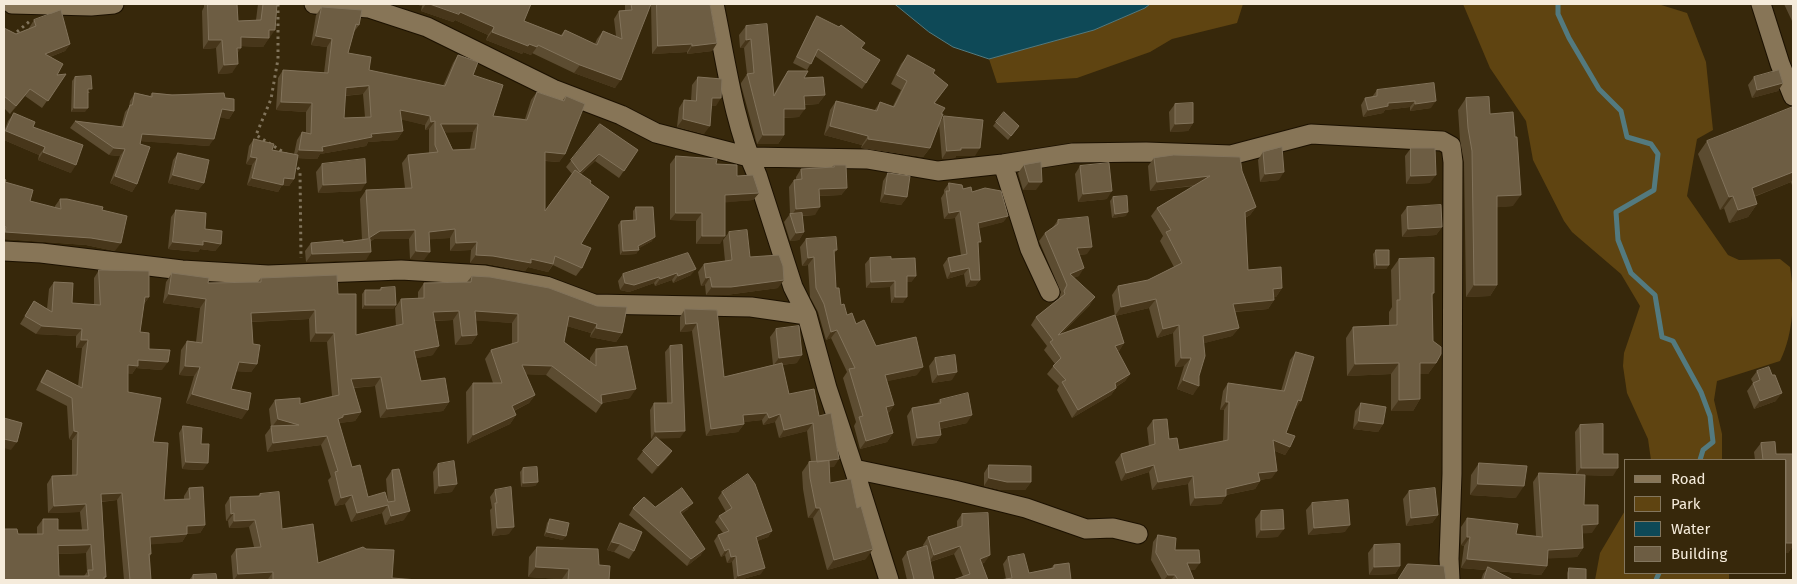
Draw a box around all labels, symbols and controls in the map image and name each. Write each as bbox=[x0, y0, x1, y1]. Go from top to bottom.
legend bbox=[1624, 459, 1787, 574]
text: Road bbox=[1671, 470, 1706, 488]
text: Park bbox=[1671, 495, 1701, 513]
text: Water bbox=[1671, 520, 1710, 538]
text: Building bbox=[1671, 545, 1727, 563]

